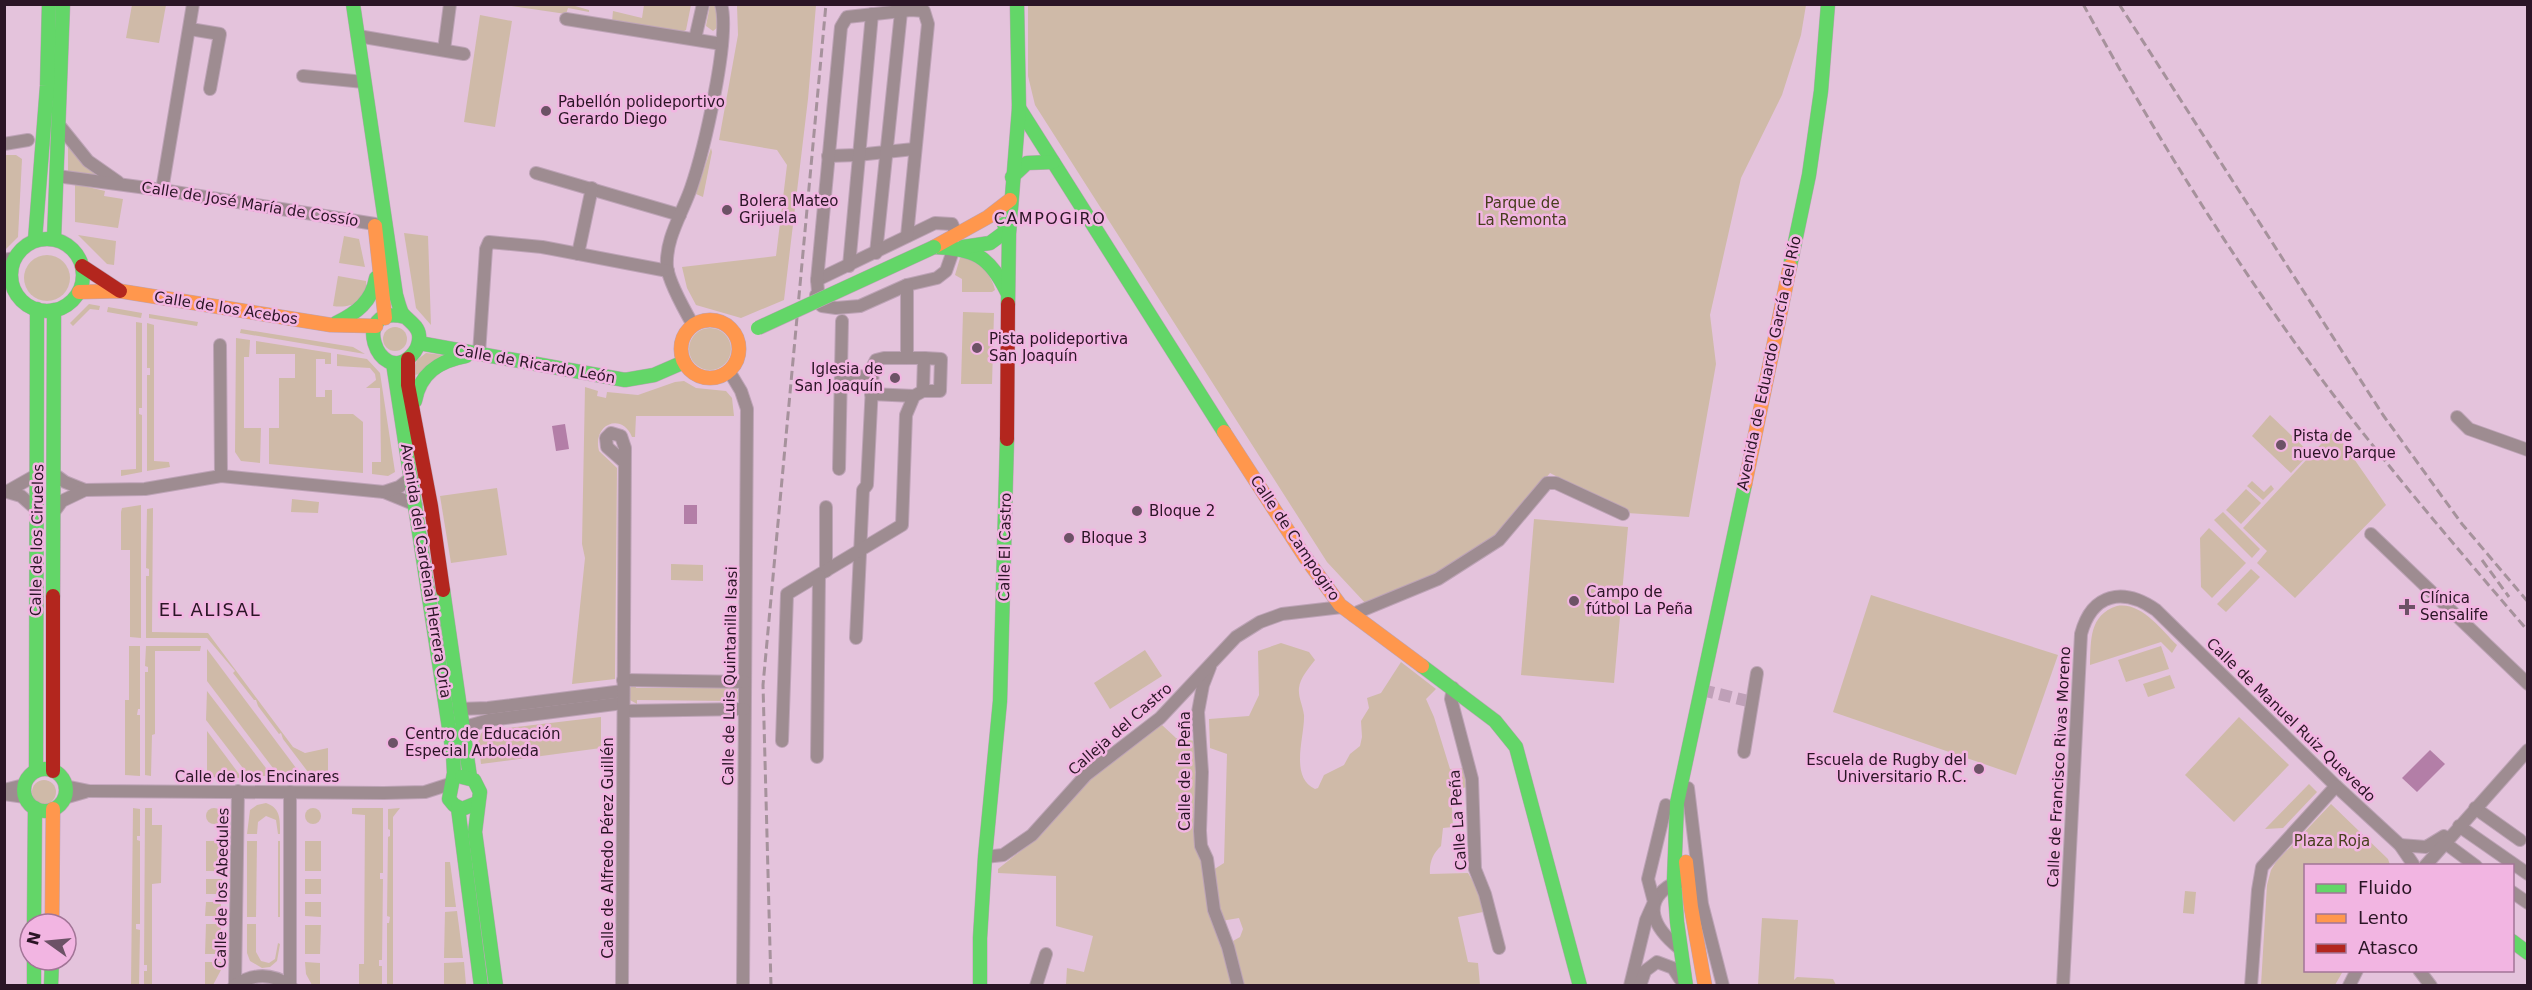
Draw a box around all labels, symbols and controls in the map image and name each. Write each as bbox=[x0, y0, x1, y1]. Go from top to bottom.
place label: Pabellón polideportivo Gerardo Diego bbox=[558, 93, 725, 128]
marker: Pabellón polideportivo Gerardo Diego bbox=[539, 104, 553, 118]
street label: Calle de José María de Cossío bbox=[140, 178, 360, 230]
place label: Bolera Mateo Grijuela bbox=[739, 192, 838, 227]
park label: Parque de La Remonta bbox=[1477, 194, 1567, 229]
marker: Bolera Mateo Grijuela bbox=[720, 203, 734, 217]
district label: CAMPOGIRO bbox=[994, 209, 1106, 228]
street label: Avenida de Eduardo García del Río bbox=[1733, 234, 1805, 492]
street label: Calle de los Acebos bbox=[153, 288, 299, 328]
place label: Pista polideportiva San Joaquín bbox=[989, 330, 1128, 365]
street label: Calle de Ricardo León bbox=[453, 341, 617, 387]
marker: Pista polideportiva San Joaquín bbox=[970, 341, 984, 355]
place label: Iglesia de San Joaquín bbox=[795, 360, 883, 395]
marker: Iglesia de San Joaquín bbox=[888, 371, 902, 385]
place label: Pista de nuevo Parque bbox=[2293, 427, 2396, 462]
marker: Pista de nuevo Parque bbox=[2274, 438, 2288, 452]
street label: Avenida del Cardenal Herrera Oria bbox=[397, 443, 455, 699]
street label: Calle de los Ciruelos bbox=[27, 464, 47, 616]
street label: Calle de Campogiro bbox=[1246, 472, 1344, 604]
street label: Calle El Castro bbox=[995, 492, 1015, 602]
place label: Bloque 2 bbox=[1149, 502, 1215, 520]
marker: Bloque 2 bbox=[1130, 504, 1144, 518]
place label: Bloque 3 bbox=[1081, 529, 1147, 547]
marker: Bloque 3 bbox=[1062, 531, 1076, 545]
street label: Calle de Luis Quintanilla Isasi bbox=[719, 566, 741, 786]
place label: Campo de fútbol La Peña bbox=[1586, 583, 1693, 618]
place label: Clínica Sensalife bbox=[2420, 589, 2488, 624]
marker: Campo de fútbol La Peña bbox=[1567, 594, 1581, 608]
marker: Clínica Sensalife bbox=[2398, 598, 2416, 616]
district label: EL ALISAL bbox=[159, 599, 261, 620]
street label: Calle de Manuel Ruiz Quevedo bbox=[2203, 634, 2379, 806]
street label: Calle de Francisco Rivas Moreno bbox=[2044, 646, 2074, 888]
street label: Calleja del Castro bbox=[1065, 679, 1175, 779]
street label: Calle de la Peña bbox=[1176, 711, 1194, 831]
place label: Centro de Educación Especial Arboleda bbox=[405, 725, 560, 760]
marker: Centro de Educación Especial Arboleda bbox=[386, 736, 400, 750]
street label: Calle de Alfredo Pérez Guillén bbox=[599, 737, 617, 959]
place label: Escuela de Rugby del Universitario R.C. bbox=[1806, 751, 1967, 786]
marker: Escuela de Rugby del Universitario R.C. bbox=[1972, 762, 1986, 776]
street label: Calle de los Encinares bbox=[175, 768, 339, 786]
street label: Calle La Peña bbox=[1446, 769, 1470, 871]
street label: Calle de los Abedules bbox=[212, 807, 232, 968]
park label: Plaza Roja bbox=[2294, 832, 2370, 850]
legend bbox=[2304, 864, 2514, 972]
text: Fluido bbox=[2358, 877, 2412, 898]
text: Lento bbox=[2358, 907, 2408, 928]
north arrow bbox=[18, 912, 78, 972]
text: N bbox=[23, 929, 45, 947]
text: Atasco bbox=[2358, 937, 2418, 958]

